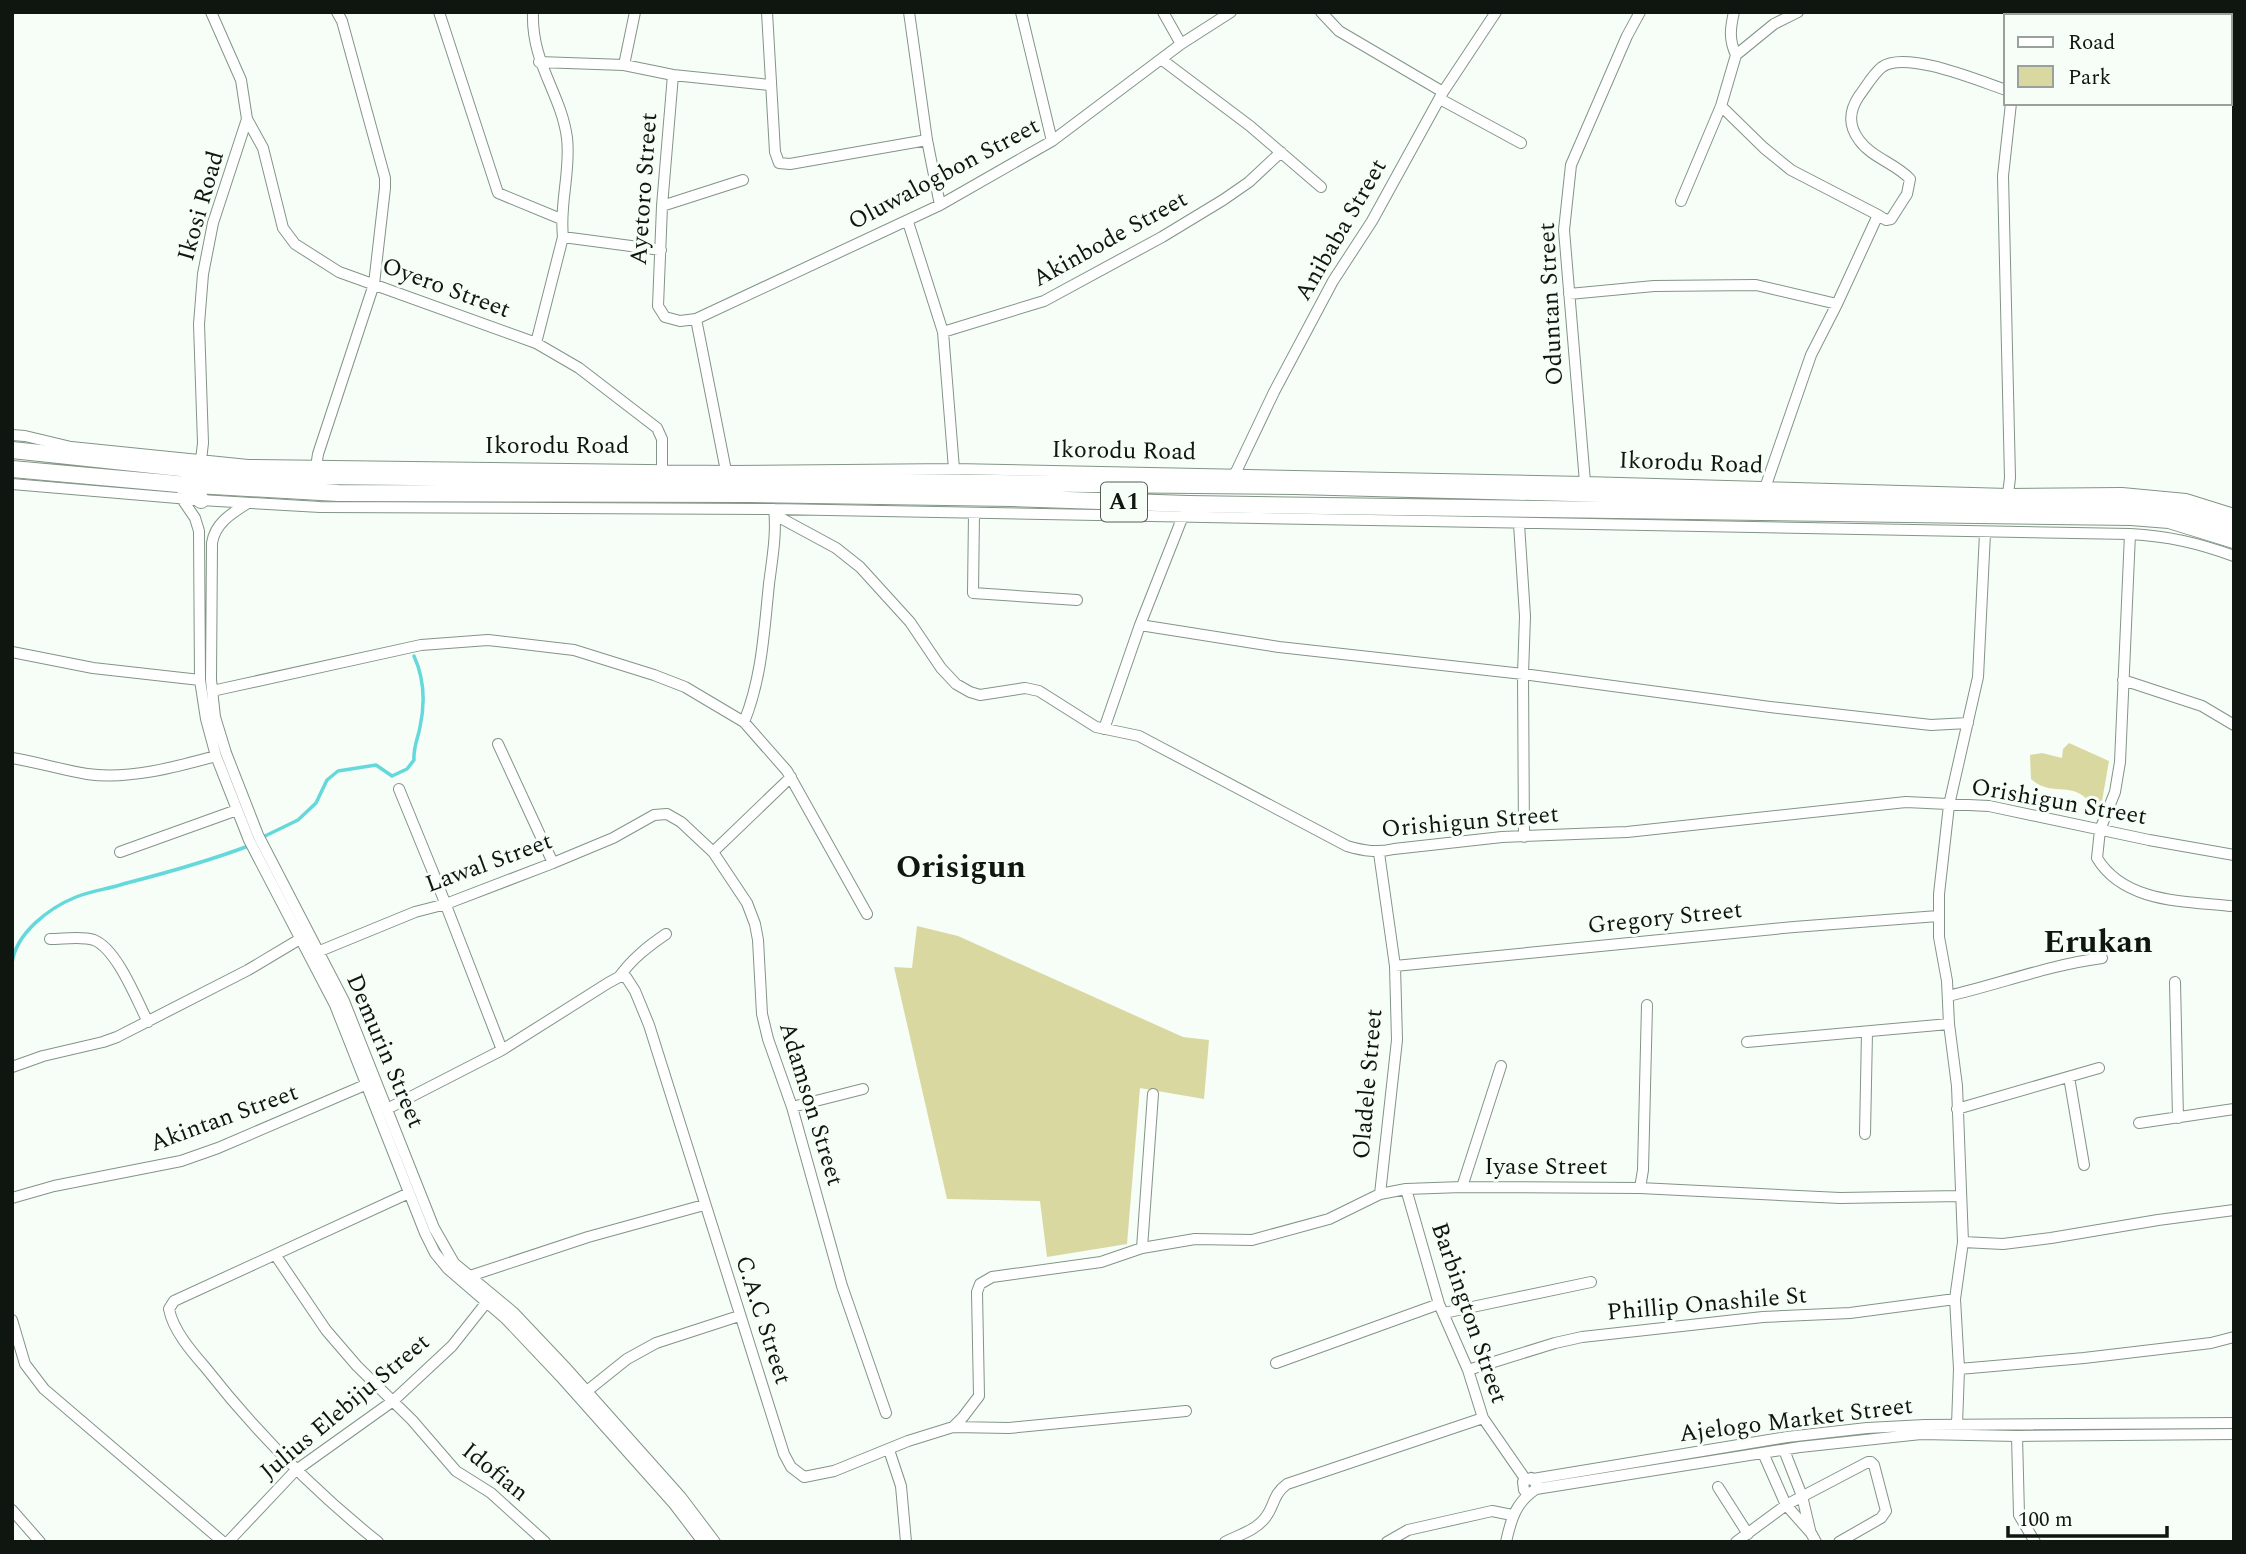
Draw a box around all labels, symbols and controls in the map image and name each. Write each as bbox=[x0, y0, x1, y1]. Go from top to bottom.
legend bbox=[2004, 14, 2232, 105]
text: Road bbox=[2068, 27, 2115, 59]
text: Park bbox=[2068, 62, 2112, 94]
street label: Oluwalogbon Street bbox=[842, 108, 1046, 240]
street label: Ayetoro Street bbox=[621, 111, 667, 267]
street label: Ikosi Road bbox=[168, 147, 234, 265]
street label: Anibaba Street bbox=[1286, 152, 1396, 308]
street label: Akinbode Street bbox=[1026, 181, 1194, 297]
street label: Oduntan Street bbox=[1529, 221, 1573, 387]
street label: Oyero Street bbox=[377, 248, 515, 328]
street label: Ikorodu Road bbox=[485, 428, 629, 464]
street label: Ikorodu Road bbox=[1051, 432, 1197, 470]
street label: Ikorodu Road bbox=[1618, 442, 1764, 484]
road number: A1 bbox=[1101, 482, 1147, 522]
street label: Orishigun Street bbox=[1968, 769, 2150, 835]
street label: Orishigun Street bbox=[1380, 796, 1560, 848]
street label: Lawal Street bbox=[421, 823, 557, 903]
district label: Orisigun bbox=[896, 843, 1026, 892]
street label: Gregory Street bbox=[1586, 892, 1744, 944]
district label: Erukan bbox=[2043, 918, 2153, 967]
street label: Demurin Street bbox=[336, 968, 434, 1134]
street label: Oladele Street bbox=[1343, 1007, 1393, 1161]
street label: Adamson Street bbox=[769, 1018, 853, 1190]
street label: Akintan Street bbox=[145, 1075, 303, 1161]
street label: Iyase Street bbox=[1484, 1149, 1608, 1185]
street label: Barbington Street bbox=[1421, 1218, 1517, 1408]
street label: C.A.C Street bbox=[725, 1251, 801, 1389]
street label: Phillip Onashile St bbox=[1605, 1277, 1809, 1331]
street label: Julius Elebiju Street bbox=[252, 1325, 438, 1489]
street label: Ajelogo Market Street bbox=[1677, 1388, 1915, 1452]
street label: Idofian bbox=[454, 1434, 536, 1510]
scale bar bbox=[2008, 1494, 2167, 1538]
text: 100 m bbox=[2018, 1504, 2073, 1536]

